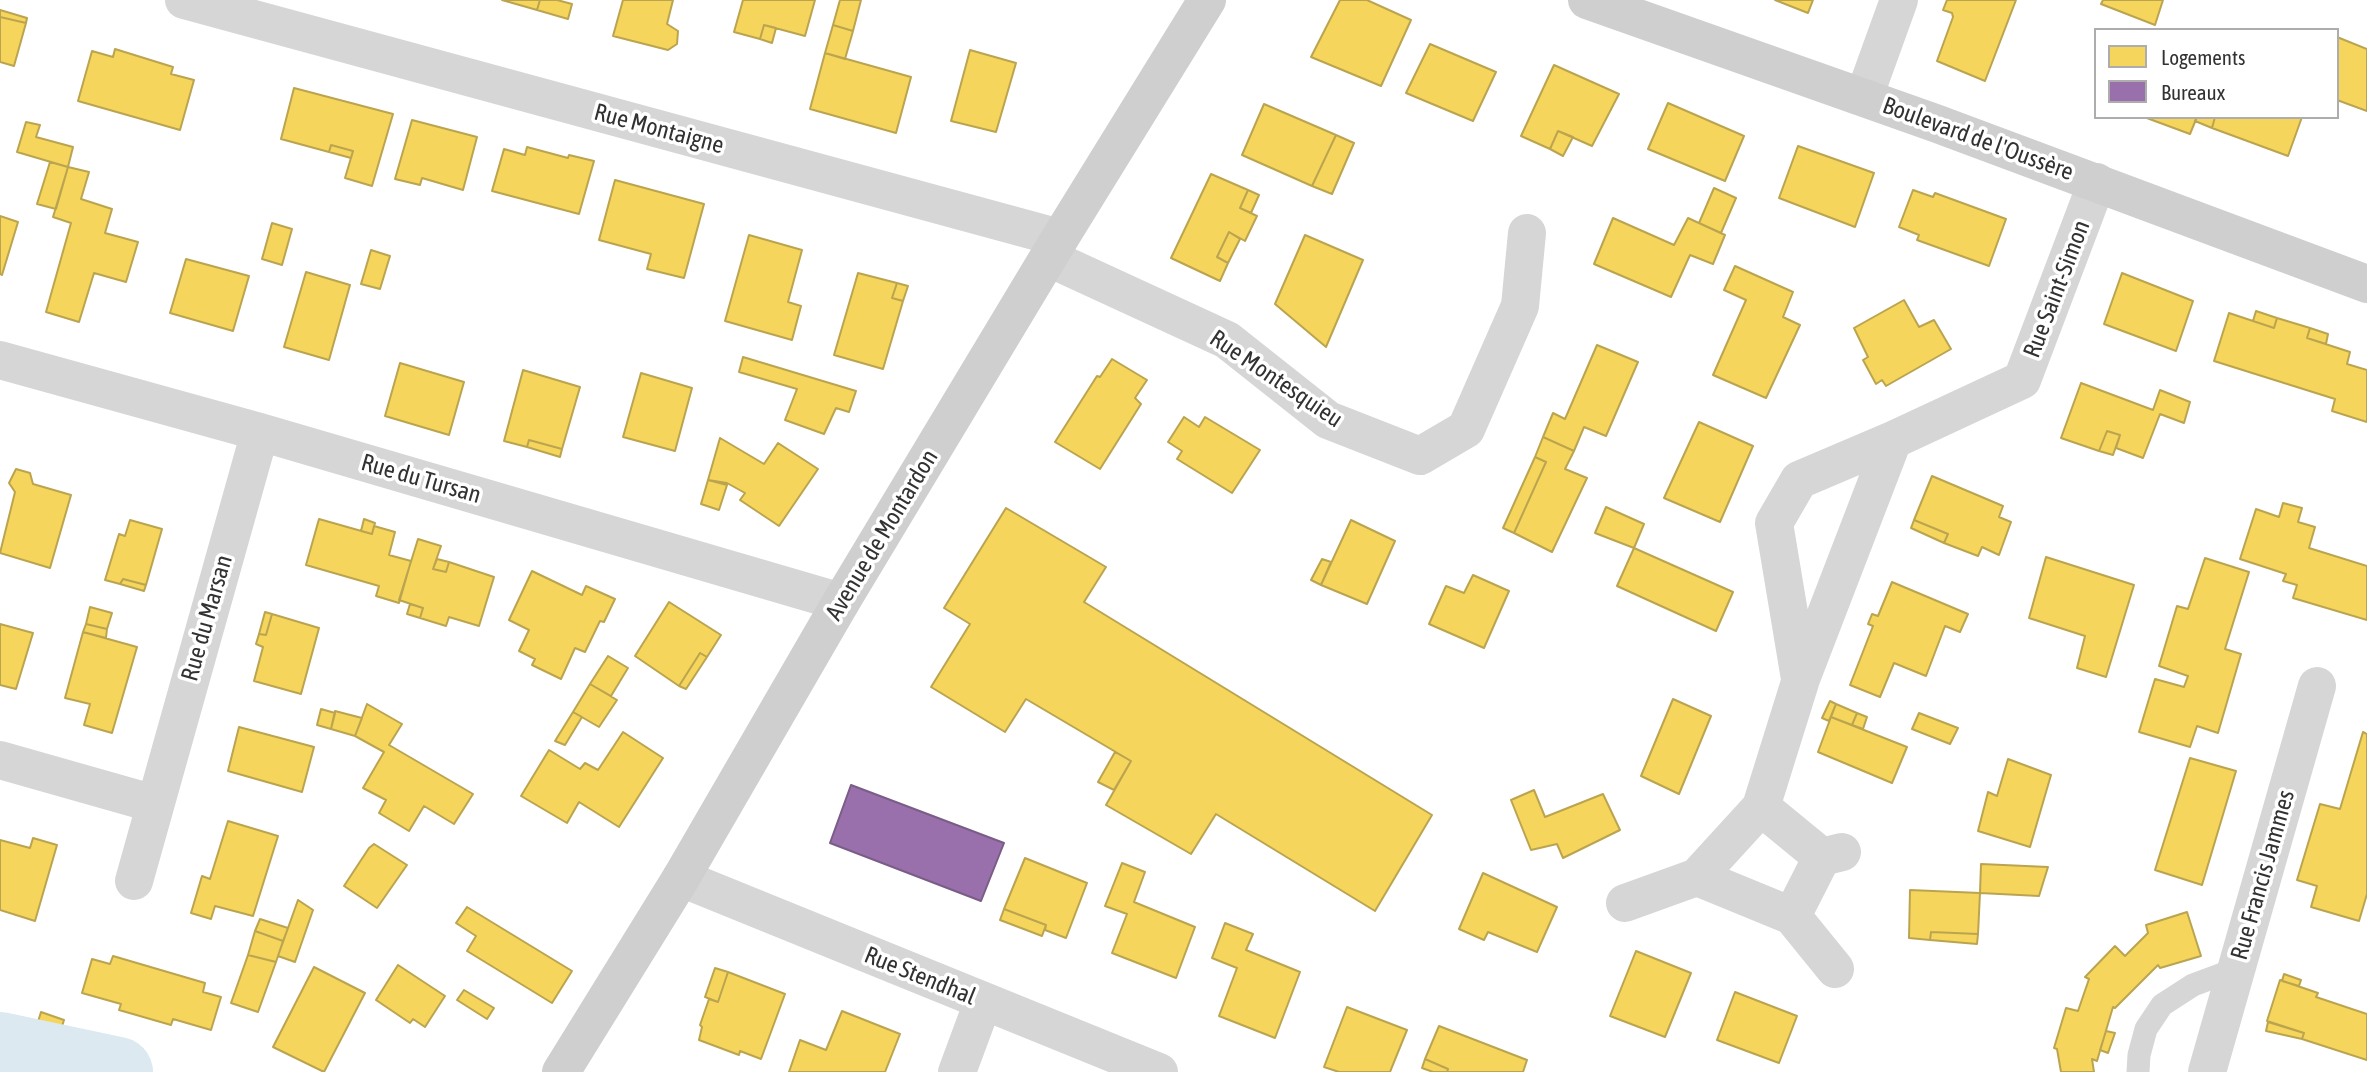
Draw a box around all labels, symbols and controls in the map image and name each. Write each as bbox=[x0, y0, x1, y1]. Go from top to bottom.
legend bbox=[2094, 28, 2339, 119]
text: Logements bbox=[2161, 45, 2245, 69]
text: Bureaux bbox=[2161, 80, 2225, 104]
street label: Boulevard de l'Oussère bbox=[1879, 91, 2077, 187]
street label: Rue Montaigne bbox=[591, 98, 727, 160]
street label: Rue Saint-Simon bbox=[2018, 216, 2096, 362]
street label: Rue Montesquieu bbox=[1204, 324, 1348, 434]
street label: Avenue de Montardon bbox=[820, 445, 944, 625]
street label: Rue du Tursan bbox=[358, 448, 484, 510]
street label: Rue du Marsan bbox=[175, 552, 239, 684]
street label: Rue Francis Jammes bbox=[2225, 787, 2301, 963]
street label: Rue Stendhal bbox=[860, 941, 980, 1011]

